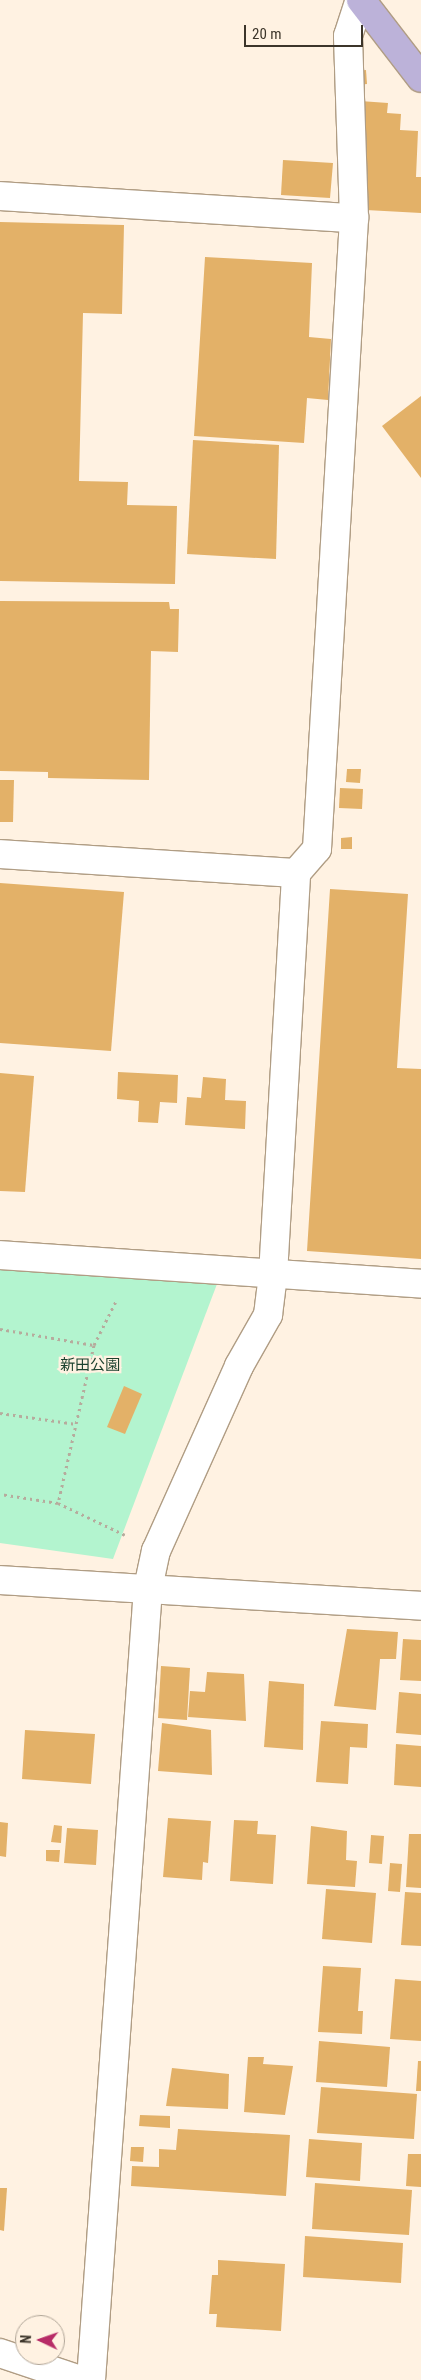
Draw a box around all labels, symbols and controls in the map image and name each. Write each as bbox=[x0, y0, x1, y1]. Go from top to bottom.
scale bar bbox=[246, 15, 365, 47]
text: 20 m bbox=[252, 25, 282, 43]
park label: 新田公園 bbox=[60, 1357, 120, 1375]
north arrow bbox=[15, 2315, 65, 2365]
text: N bbox=[18, 2335, 34, 2344]

